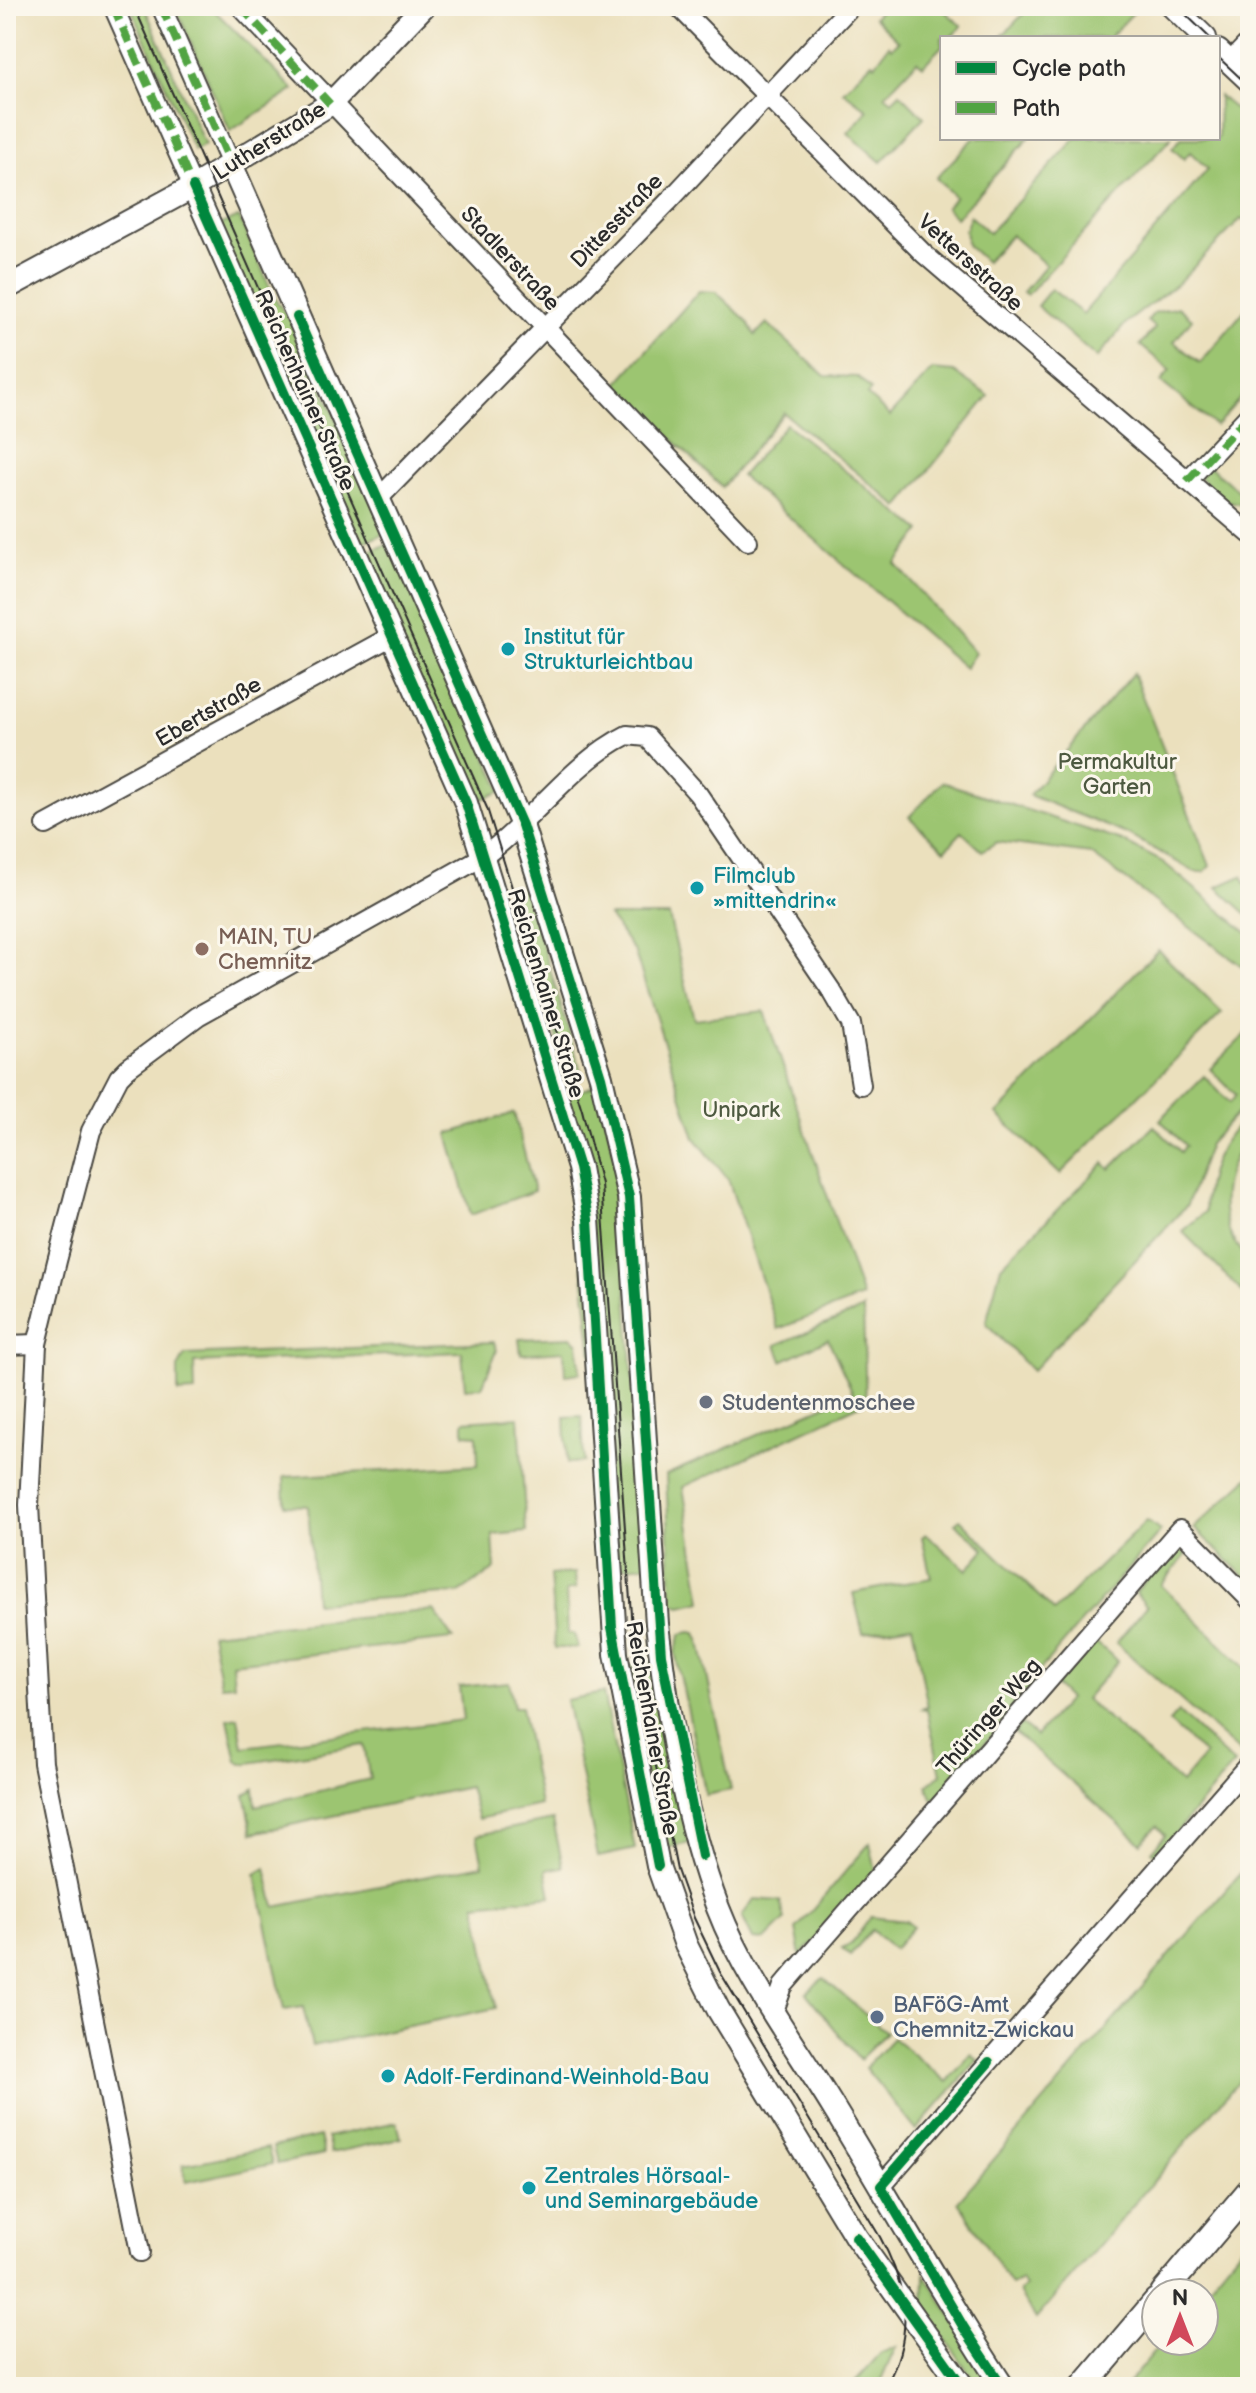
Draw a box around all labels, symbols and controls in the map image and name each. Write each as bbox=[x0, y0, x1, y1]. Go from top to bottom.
legend bbox=[940, 36, 1220, 140]
text: Cycle path bbox=[1012, 54, 1126, 83]
text: Path bbox=[1012, 94, 1060, 123]
street label: Lutherstraße bbox=[208, 96, 331, 187]
street label: Dittesstraße bbox=[565, 168, 669, 274]
street label: Stadlerstraße bbox=[455, 201, 565, 317]
street label: Vettersstraße bbox=[912, 209, 1028, 318]
street label: Reichenhainer Straße bbox=[248, 286, 361, 495]
place label: Institut für Strukturleichtbau bbox=[524, 624, 693, 676]
marker: Institut für Strukturleichtbau bbox=[499, 640, 517, 658]
street label: Ebertstraße bbox=[151, 671, 266, 753]
park label: Permakultur Garten bbox=[1057, 749, 1178, 801]
place label: Filmclub »mittendrin« bbox=[713, 863, 837, 915]
marker: Filmclub »mittendrin« bbox=[688, 879, 706, 897]
street label: Reichenhainer Straße bbox=[501, 886, 590, 1101]
place label: MAIN, TU Chemnitz bbox=[218, 924, 312, 976]
marker: MAIN, TU Chemnitz bbox=[193, 940, 211, 958]
park label: Unipark bbox=[702, 1097, 780, 1124]
place label: Studentenmoschee bbox=[722, 1390, 915, 1417]
marker: Studentenmoschee bbox=[697, 1393, 715, 1411]
street label: Reichenhainer Straße bbox=[619, 1619, 684, 1838]
street label: Thüringer Weg bbox=[931, 1653, 1047, 1781]
place label: BAFöG-Amt Chemnitz-Zwickau bbox=[893, 1992, 1074, 2044]
marker: BAFöG-Amt Chemnitz-Zwickau bbox=[868, 2008, 886, 2026]
place label: Adolf-Ferdinand-Weinhold-Bau bbox=[404, 2064, 709, 2091]
marker: Adolf-Ferdinand-Weinhold-Bau bbox=[379, 2067, 397, 2085]
place label: Zentrales Hörsaal- und Seminargebäude bbox=[544, 2163, 758, 2215]
marker: Zentrales Hörsaal- und Seminargebäude bbox=[520, 2179, 538, 2197]
north arrow bbox=[1140, 2277, 1220, 2357]
text: N bbox=[1172, 2285, 1188, 2312]

